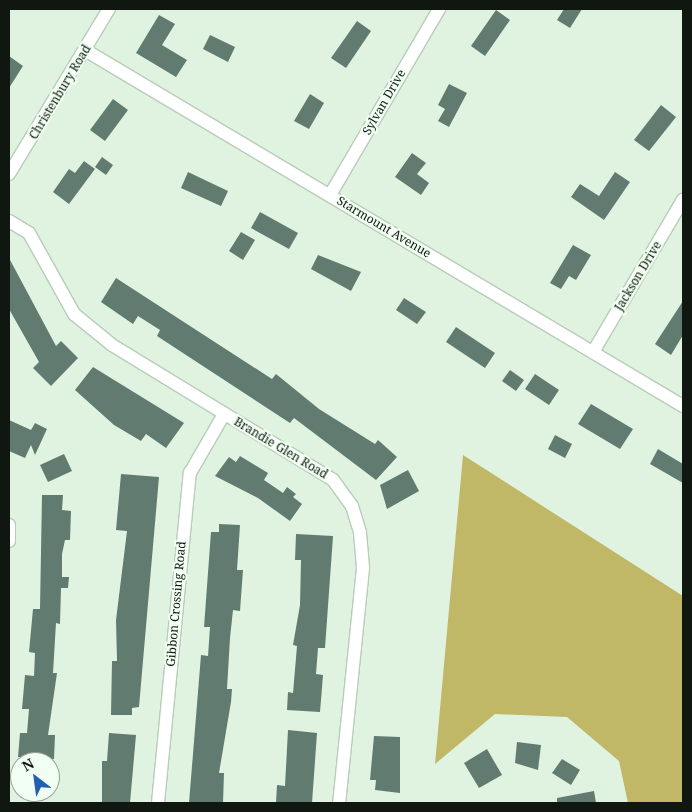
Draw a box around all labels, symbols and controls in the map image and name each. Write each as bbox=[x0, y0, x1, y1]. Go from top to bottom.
street label: Christenbury Road bbox=[26, 42, 94, 142]
street label: Sylvan Drive bbox=[360, 67, 408, 137]
street label: Starmount Avenue bbox=[334, 193, 434, 261]
street label: Jackson Drive bbox=[612, 239, 664, 313]
street label: Brandie Glen Road bbox=[231, 414, 331, 482]
street label: Gibbon Crossing Road bbox=[163, 541, 189, 667]
north arrow bbox=[10, 752, 60, 802]
text: N bbox=[18, 753, 37, 775]

